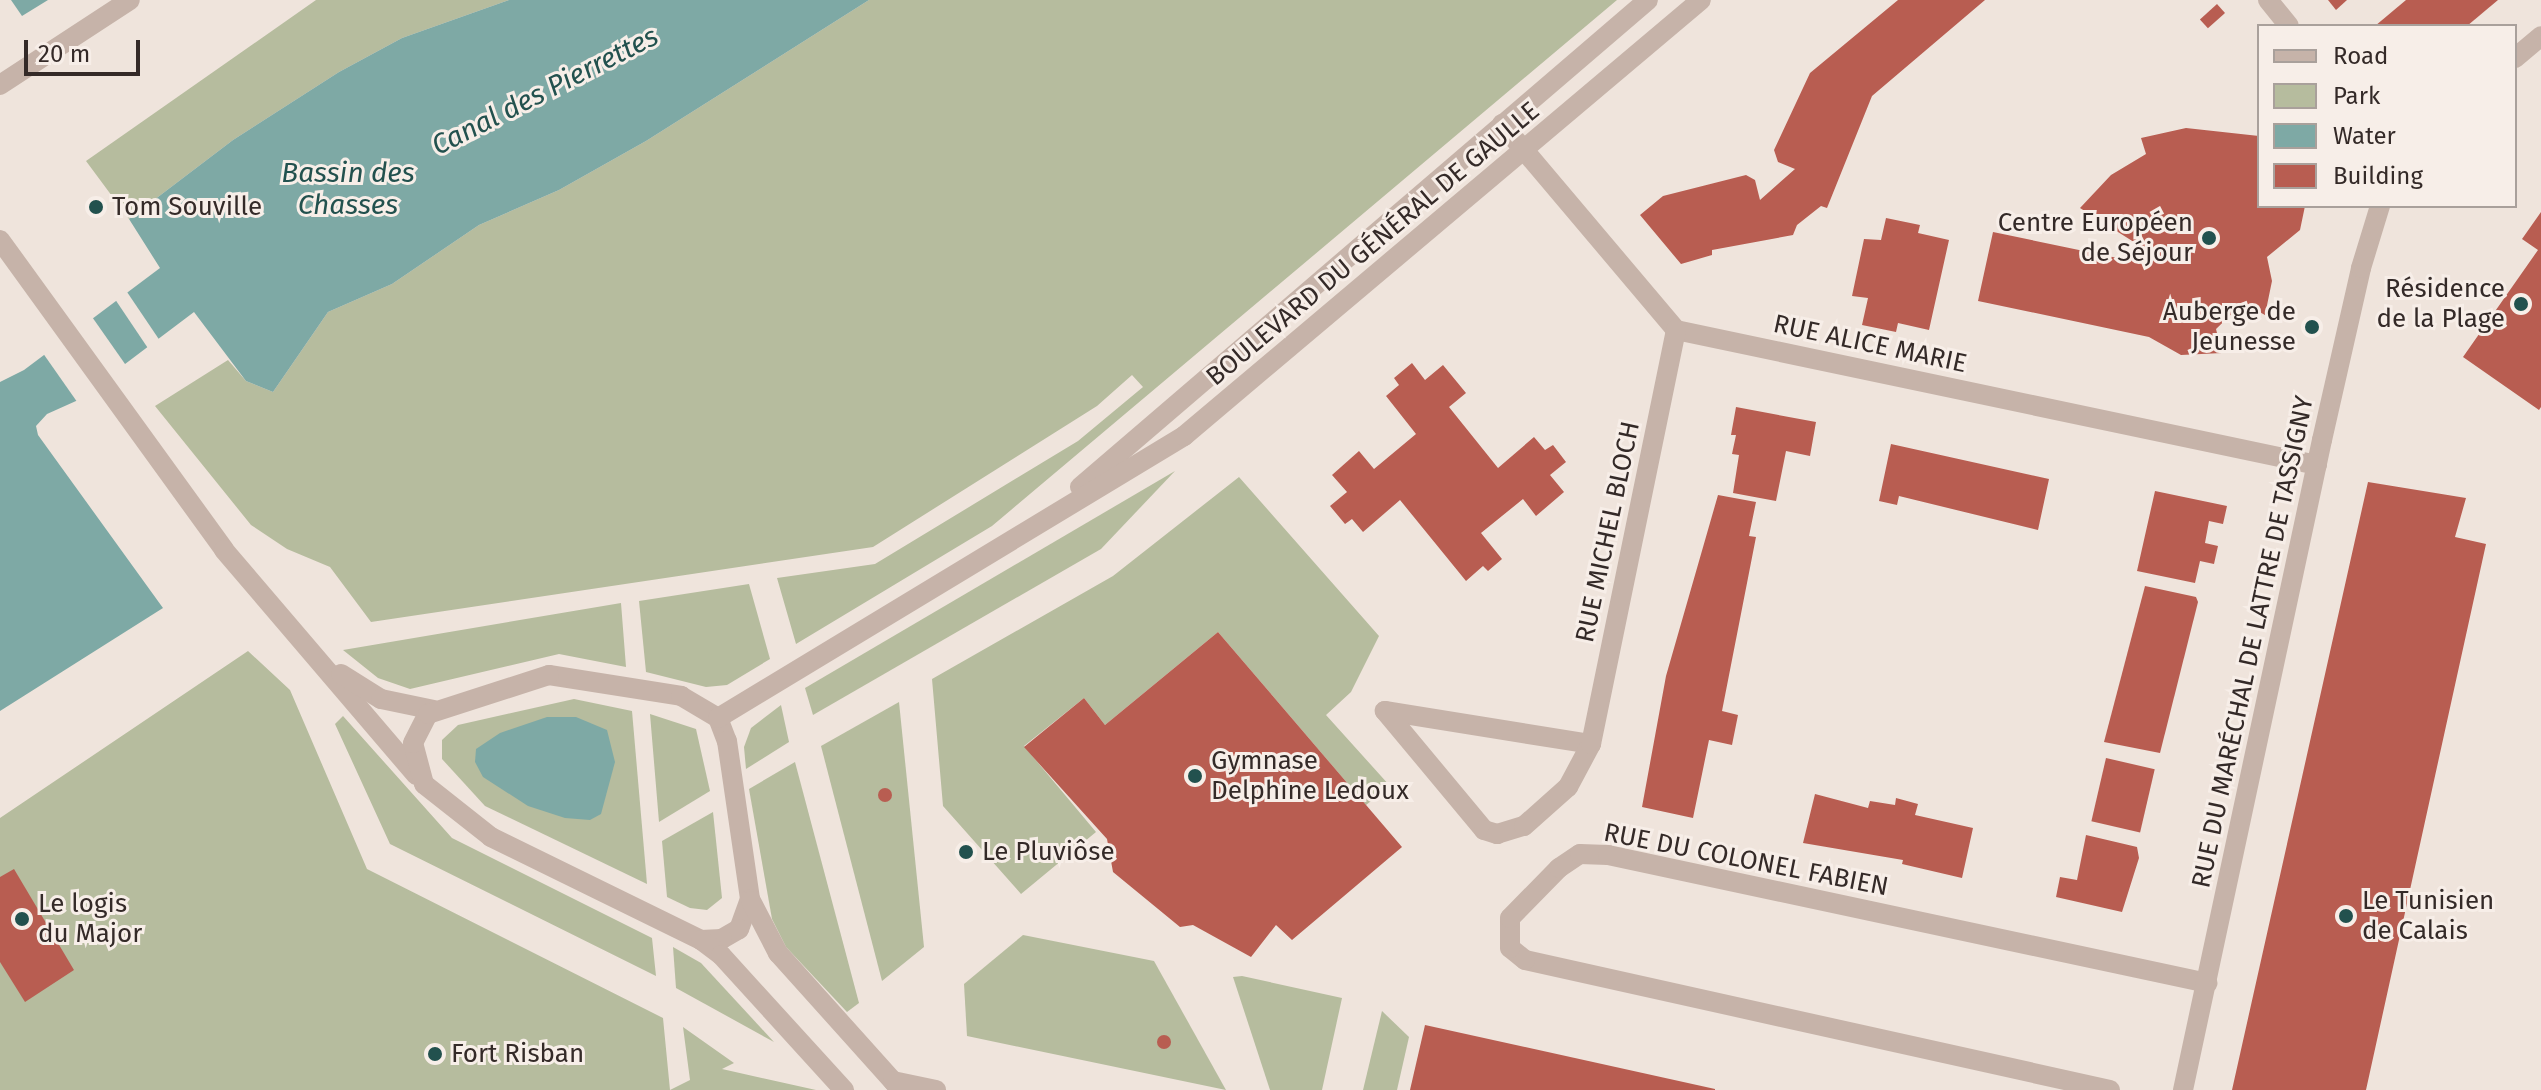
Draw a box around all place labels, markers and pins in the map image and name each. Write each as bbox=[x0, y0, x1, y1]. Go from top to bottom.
place label: Tom Souville bbox=[112, 191, 262, 223]
marker: Tom Souville bbox=[87, 198, 105, 216]
place label: Centre Européen de Séjour bbox=[1998, 207, 2193, 268]
marker: Centre Européen de Séjour bbox=[2200, 229, 2218, 247]
place label: Résidence de la Plage bbox=[2376, 273, 2505, 334]
marker: Résidence de la Plage bbox=[2512, 295, 2530, 313]
place label: Auberge de Jeunesse bbox=[2163, 296, 2296, 358]
marker: Auberge de Jeunesse bbox=[2303, 318, 2321, 336]
place label: Gymnase Delphine Ledoux bbox=[1211, 745, 1409, 806]
marker: Gymnase Delphine Ledoux bbox=[1186, 767, 1204, 785]
place label: Le Pluviôse bbox=[982, 836, 1115, 868]
marker: Le Pluviôse bbox=[957, 843, 975, 861]
place label: Le Tunisien de Calais bbox=[2362, 885, 2494, 946]
place label: Le logis du Major bbox=[38, 888, 142, 950]
marker: Le Tunisien de Calais bbox=[2337, 907, 2355, 925]
marker: Le logis du Major bbox=[13, 910, 31, 928]
place label: Fort Risban bbox=[451, 1038, 584, 1070]
marker: Fort Risban bbox=[426, 1045, 444, 1063]

